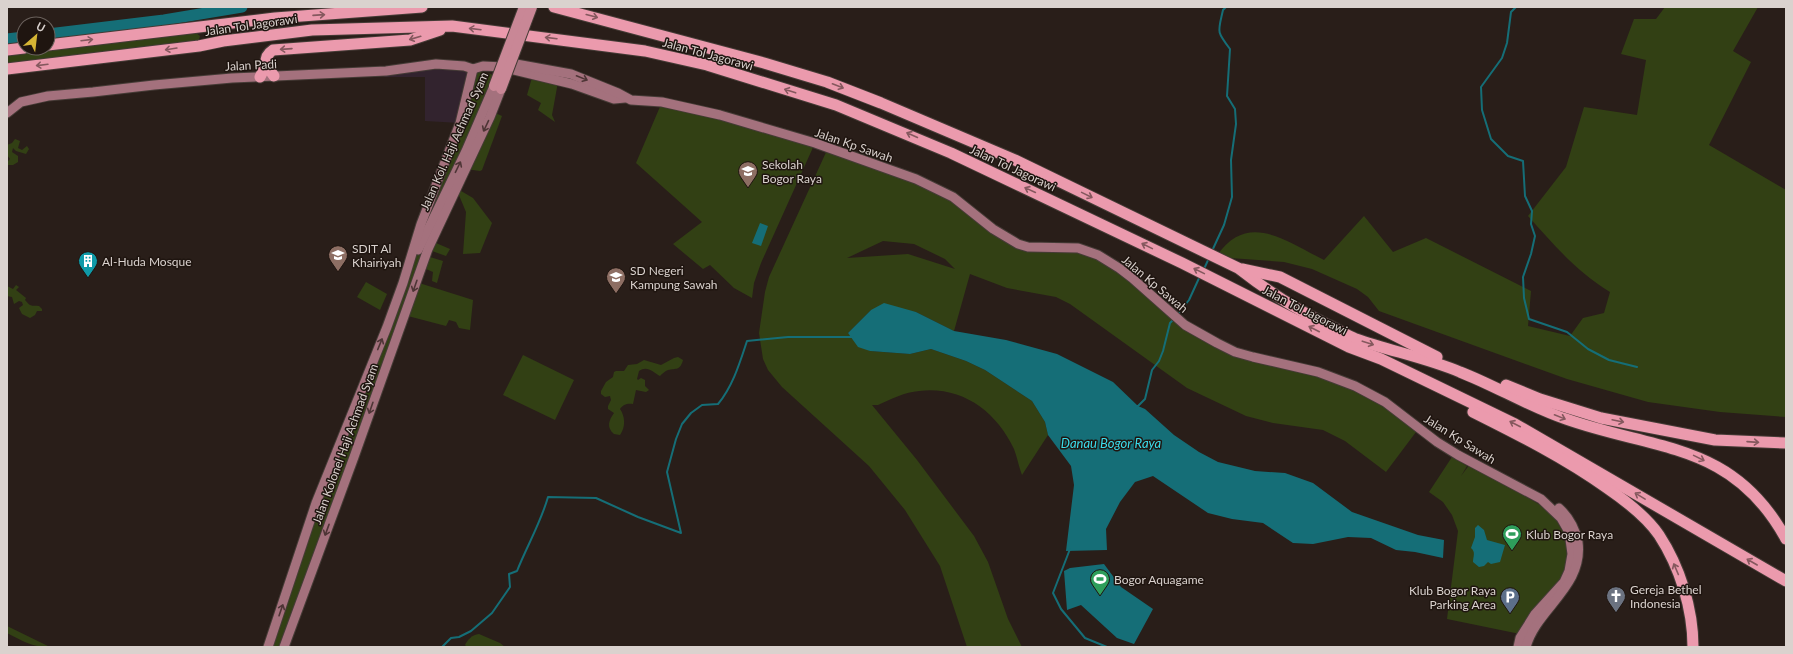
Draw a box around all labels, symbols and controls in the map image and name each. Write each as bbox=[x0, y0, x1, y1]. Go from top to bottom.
street label: Jalan Tol Jagorawi bbox=[204, 11, 298, 39]
one-way arrow bbox=[312, 12, 325, 19]
one-way arrow bbox=[585, 13, 598, 20]
north arrow bbox=[16, 16, 56, 56]
text: U bbox=[34, 19, 48, 34]
one-way arrow bbox=[469, 25, 482, 33]
one-way arrow bbox=[545, 34, 558, 42]
one-way arrow bbox=[409, 35, 422, 42]
street label: Jalan Tol Jagorawi bbox=[661, 35, 755, 73]
one-way arrow bbox=[80, 37, 93, 44]
one-way arrow bbox=[165, 45, 178, 53]
one-way arrow bbox=[280, 46, 293, 53]
street label: Jalan Padi bbox=[225, 56, 277, 74]
one-way arrow bbox=[36, 61, 49, 69]
street label: Jalan Kol. Haji Achmad Syam bbox=[417, 69, 491, 213]
one-way arrow bbox=[576, 75, 588, 83]
one-way arrow bbox=[832, 83, 844, 91]
one-way arrow bbox=[784, 86, 796, 94]
one-way arrow bbox=[482, 119, 489, 131]
street label: Jalan Kp Sawah bbox=[813, 125, 895, 165]
one-way arrow bbox=[906, 131, 918, 138]
street label: Jalan Tol Jagorawi bbox=[968, 142, 1059, 195]
place label: Sekolah Bogor Raya bbox=[762, 157, 822, 186]
school or university icon: Sekolah Bogor Raya bbox=[737, 160, 759, 188]
one-way arrow bbox=[455, 161, 462, 173]
one-way arrow bbox=[1024, 186, 1036, 193]
one-way arrow bbox=[1081, 192, 1093, 199]
place label: SDIT Al Khairiyah bbox=[352, 241, 401, 270]
one-way arrow bbox=[1141, 242, 1153, 249]
school or university icon: SDIT Al Khairiyah bbox=[327, 244, 349, 272]
building icon: Al-Huda Mosque bbox=[77, 250, 99, 278]
street label: Jalan Kp Sawah bbox=[1119, 252, 1191, 316]
place label: Al-Huda Mosque bbox=[102, 254, 192, 269]
place label: SD Negeri Kampung Sawah bbox=[630, 263, 718, 292]
school or university icon: SD Negeri Kampung Sawah bbox=[605, 266, 627, 294]
one-way arrow bbox=[1193, 267, 1205, 274]
one-way arrow bbox=[410, 279, 418, 291]
street label: Jalan Tol Jagorawi bbox=[1260, 282, 1350, 338]
one-way arrow bbox=[1308, 325, 1320, 332]
one-way arrow bbox=[376, 339, 384, 351]
one-way arrow bbox=[1362, 340, 1375, 347]
street label: Jalan Kolonel Haji Achmad Syam bbox=[309, 362, 381, 526]
one-way arrow bbox=[366, 402, 374, 414]
street label: Jalan Kp Sawah bbox=[1421, 411, 1499, 467]
one-way arrow bbox=[1553, 413, 1565, 421]
one-way arrow bbox=[1611, 418, 1624, 426]
one-way arrow bbox=[1510, 420, 1522, 427]
water label: Danau Bogor Raya bbox=[1061, 435, 1162, 451]
one-way arrow bbox=[1746, 439, 1759, 446]
one-way arrow bbox=[1693, 455, 1705, 462]
one-way arrow bbox=[1634, 491, 1646, 499]
sports icon: Klub Bogor Raya bbox=[1501, 523, 1523, 551]
one-way arrow bbox=[322, 524, 330, 536]
place label: Klub Bogor Raya bbox=[1526, 527, 1613, 542]
one-way arrow bbox=[1746, 557, 1758, 565]
one-way arrow bbox=[1671, 563, 1679, 575]
sports icon: Bogor Aquagame bbox=[1089, 568, 1111, 596]
place label: Bogor Aquagame bbox=[1114, 572, 1204, 587]
place label: Gereja Bethel Indonesia bbox=[1630, 582, 1702, 611]
place label: Klub Bogor Raya Parking Area bbox=[1409, 583, 1496, 612]
church icon: Gereja Bethel Indonesia bbox=[1605, 585, 1627, 613]
parking icon: Klub Bogor Raya Parking Area bbox=[1499, 586, 1521, 614]
one-way arrow bbox=[278, 604, 285, 617]

